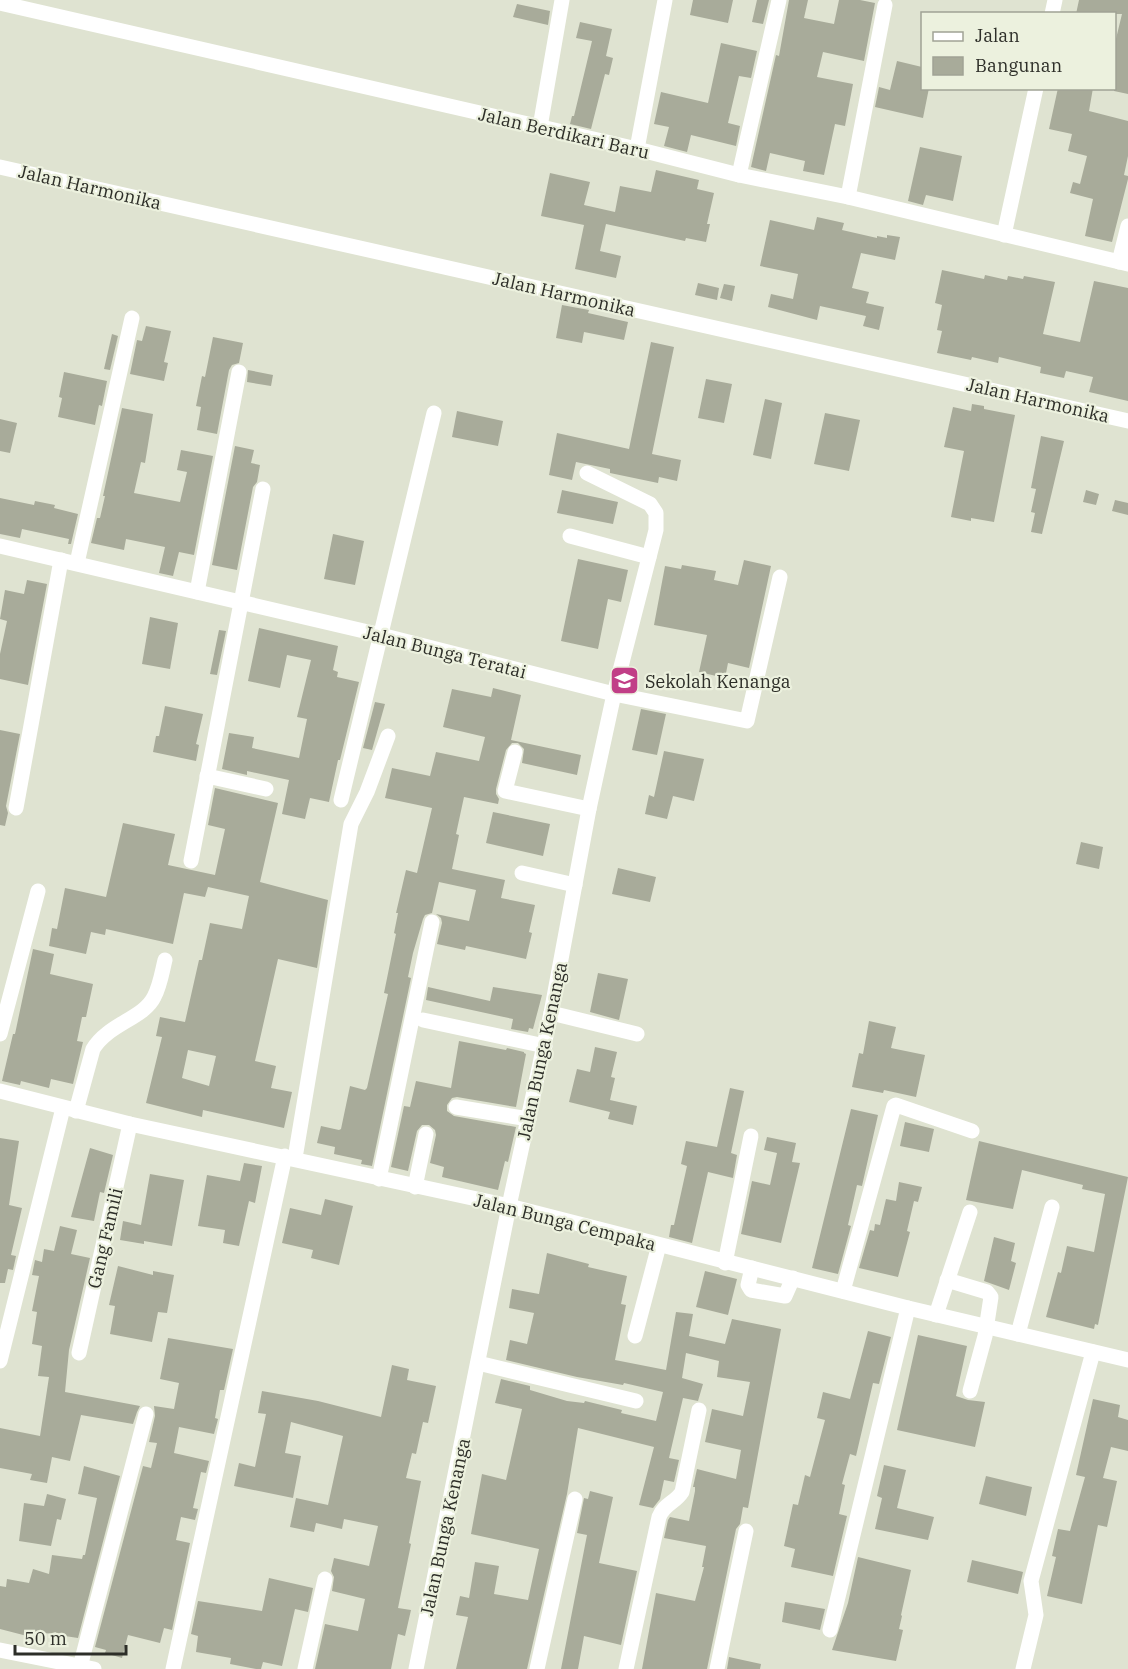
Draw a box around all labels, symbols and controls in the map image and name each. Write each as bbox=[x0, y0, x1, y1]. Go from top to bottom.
legend bbox=[921, 12, 1116, 90]
text: Jalan bbox=[975, 24, 1020, 47]
text: Bangunan bbox=[975, 54, 1062, 77]
street label: Jalan Berdikari Baru bbox=[476, 102, 652, 164]
street label: Jalan Harmonika bbox=[16, 159, 164, 215]
street label: Jalan Harmonika bbox=[490, 266, 638, 322]
street label: Jalan Harmonika bbox=[964, 372, 1112, 428]
street label: Jalan Bunga Teratai bbox=[361, 621, 529, 683]
school or university icon: Sekolah Kenanga bbox=[608, 665, 640, 697]
place label: Sekolah Kenanga bbox=[645, 670, 791, 693]
street label: Jalan Bunga Kenanga bbox=[512, 960, 572, 1142]
street label: Gang Famili bbox=[82, 1185, 128, 1291]
street label: Jalan Bunga Cempaka bbox=[472, 1188, 659, 1256]
street label: Jalan Bunga Kenanga bbox=[415, 1436, 475, 1618]
scale bar bbox=[15, 1618, 126, 1656]
text: 50 m bbox=[24, 1627, 67, 1650]

